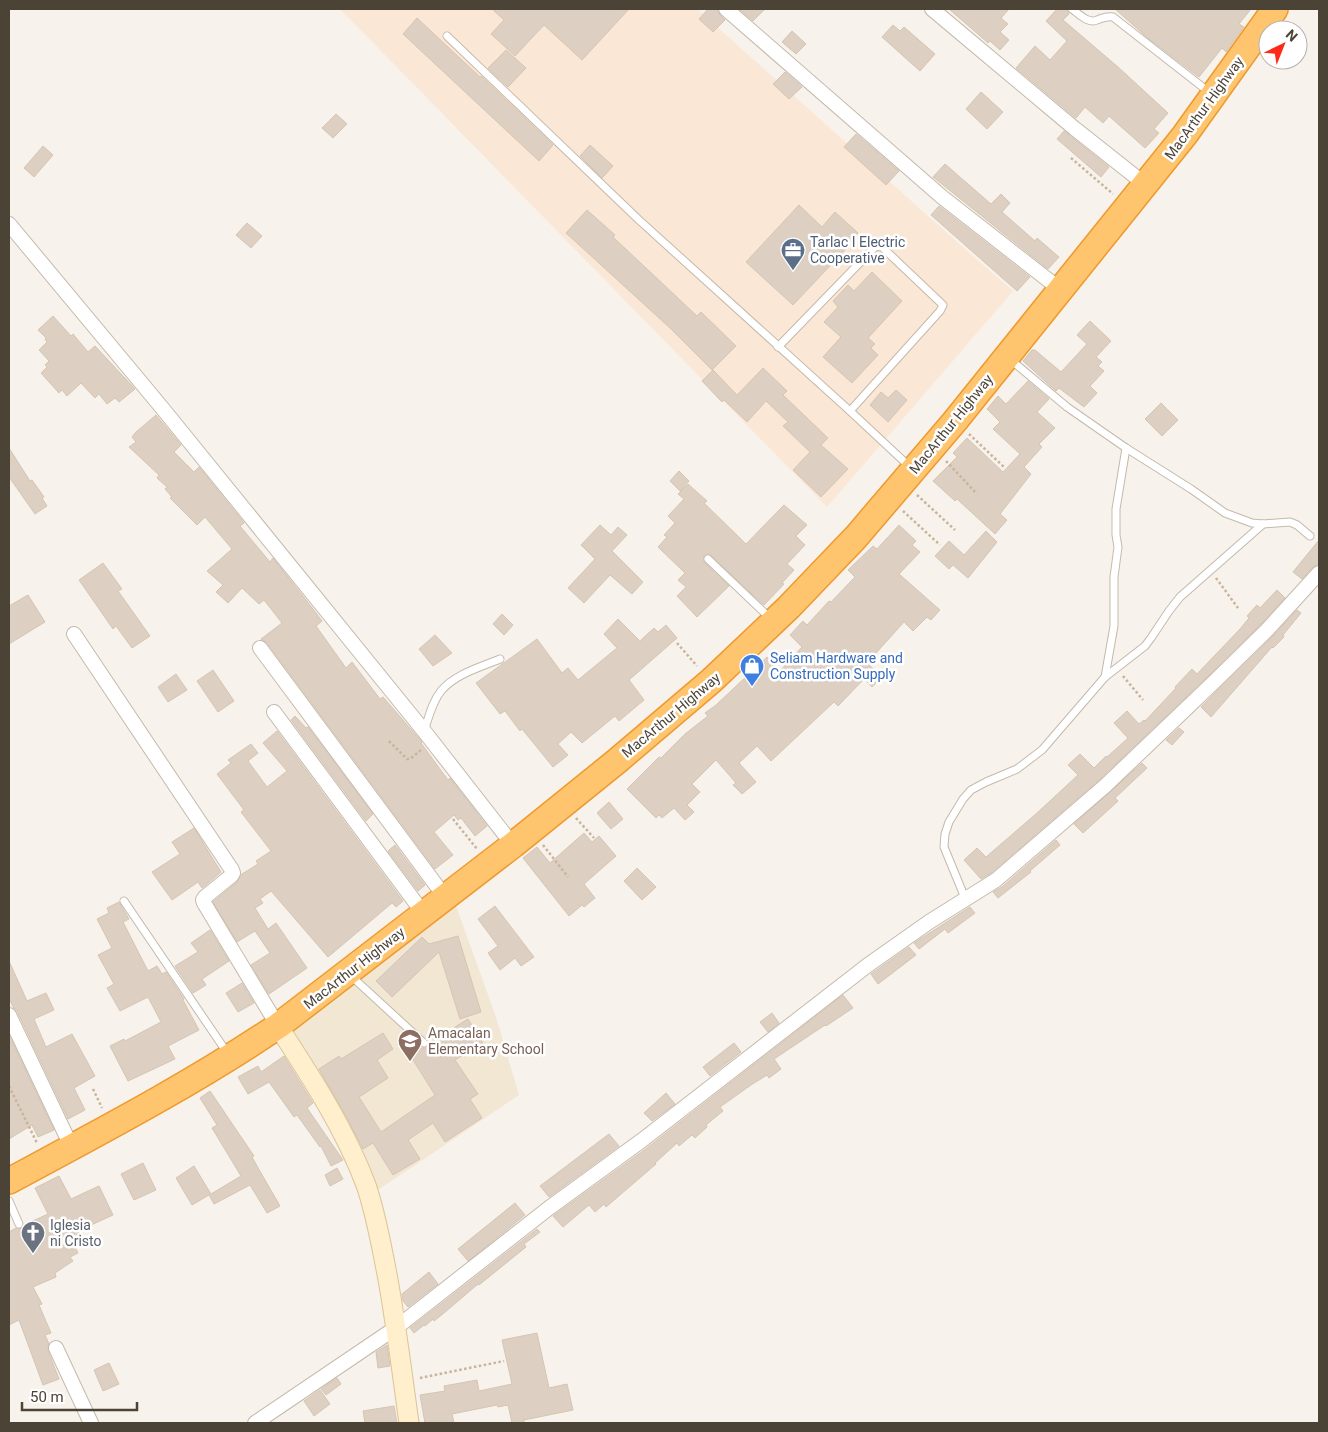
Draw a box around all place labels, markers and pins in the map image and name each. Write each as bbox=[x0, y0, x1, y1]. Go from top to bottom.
place label: Tarlac I Electric Cooperative bbox=[810, 234, 905, 266]
office icon: Tarlac I Electric Cooperative bbox=[780, 237, 806, 271]
place label: Seliam Hardware and Construction Supply bbox=[770, 650, 903, 682]
shop icon: Seliam Hardware and Construction Supply bbox=[739, 653, 765, 687]
place label: Amacalan Elementary School bbox=[428, 1025, 544, 1057]
school or university icon: Amacalan Elementary School bbox=[397, 1028, 423, 1062]
place label: Iglesia ni Cristo bbox=[50, 1217, 102, 1249]
church icon: Iglesia ni Cristo bbox=[20, 1220, 46, 1254]

